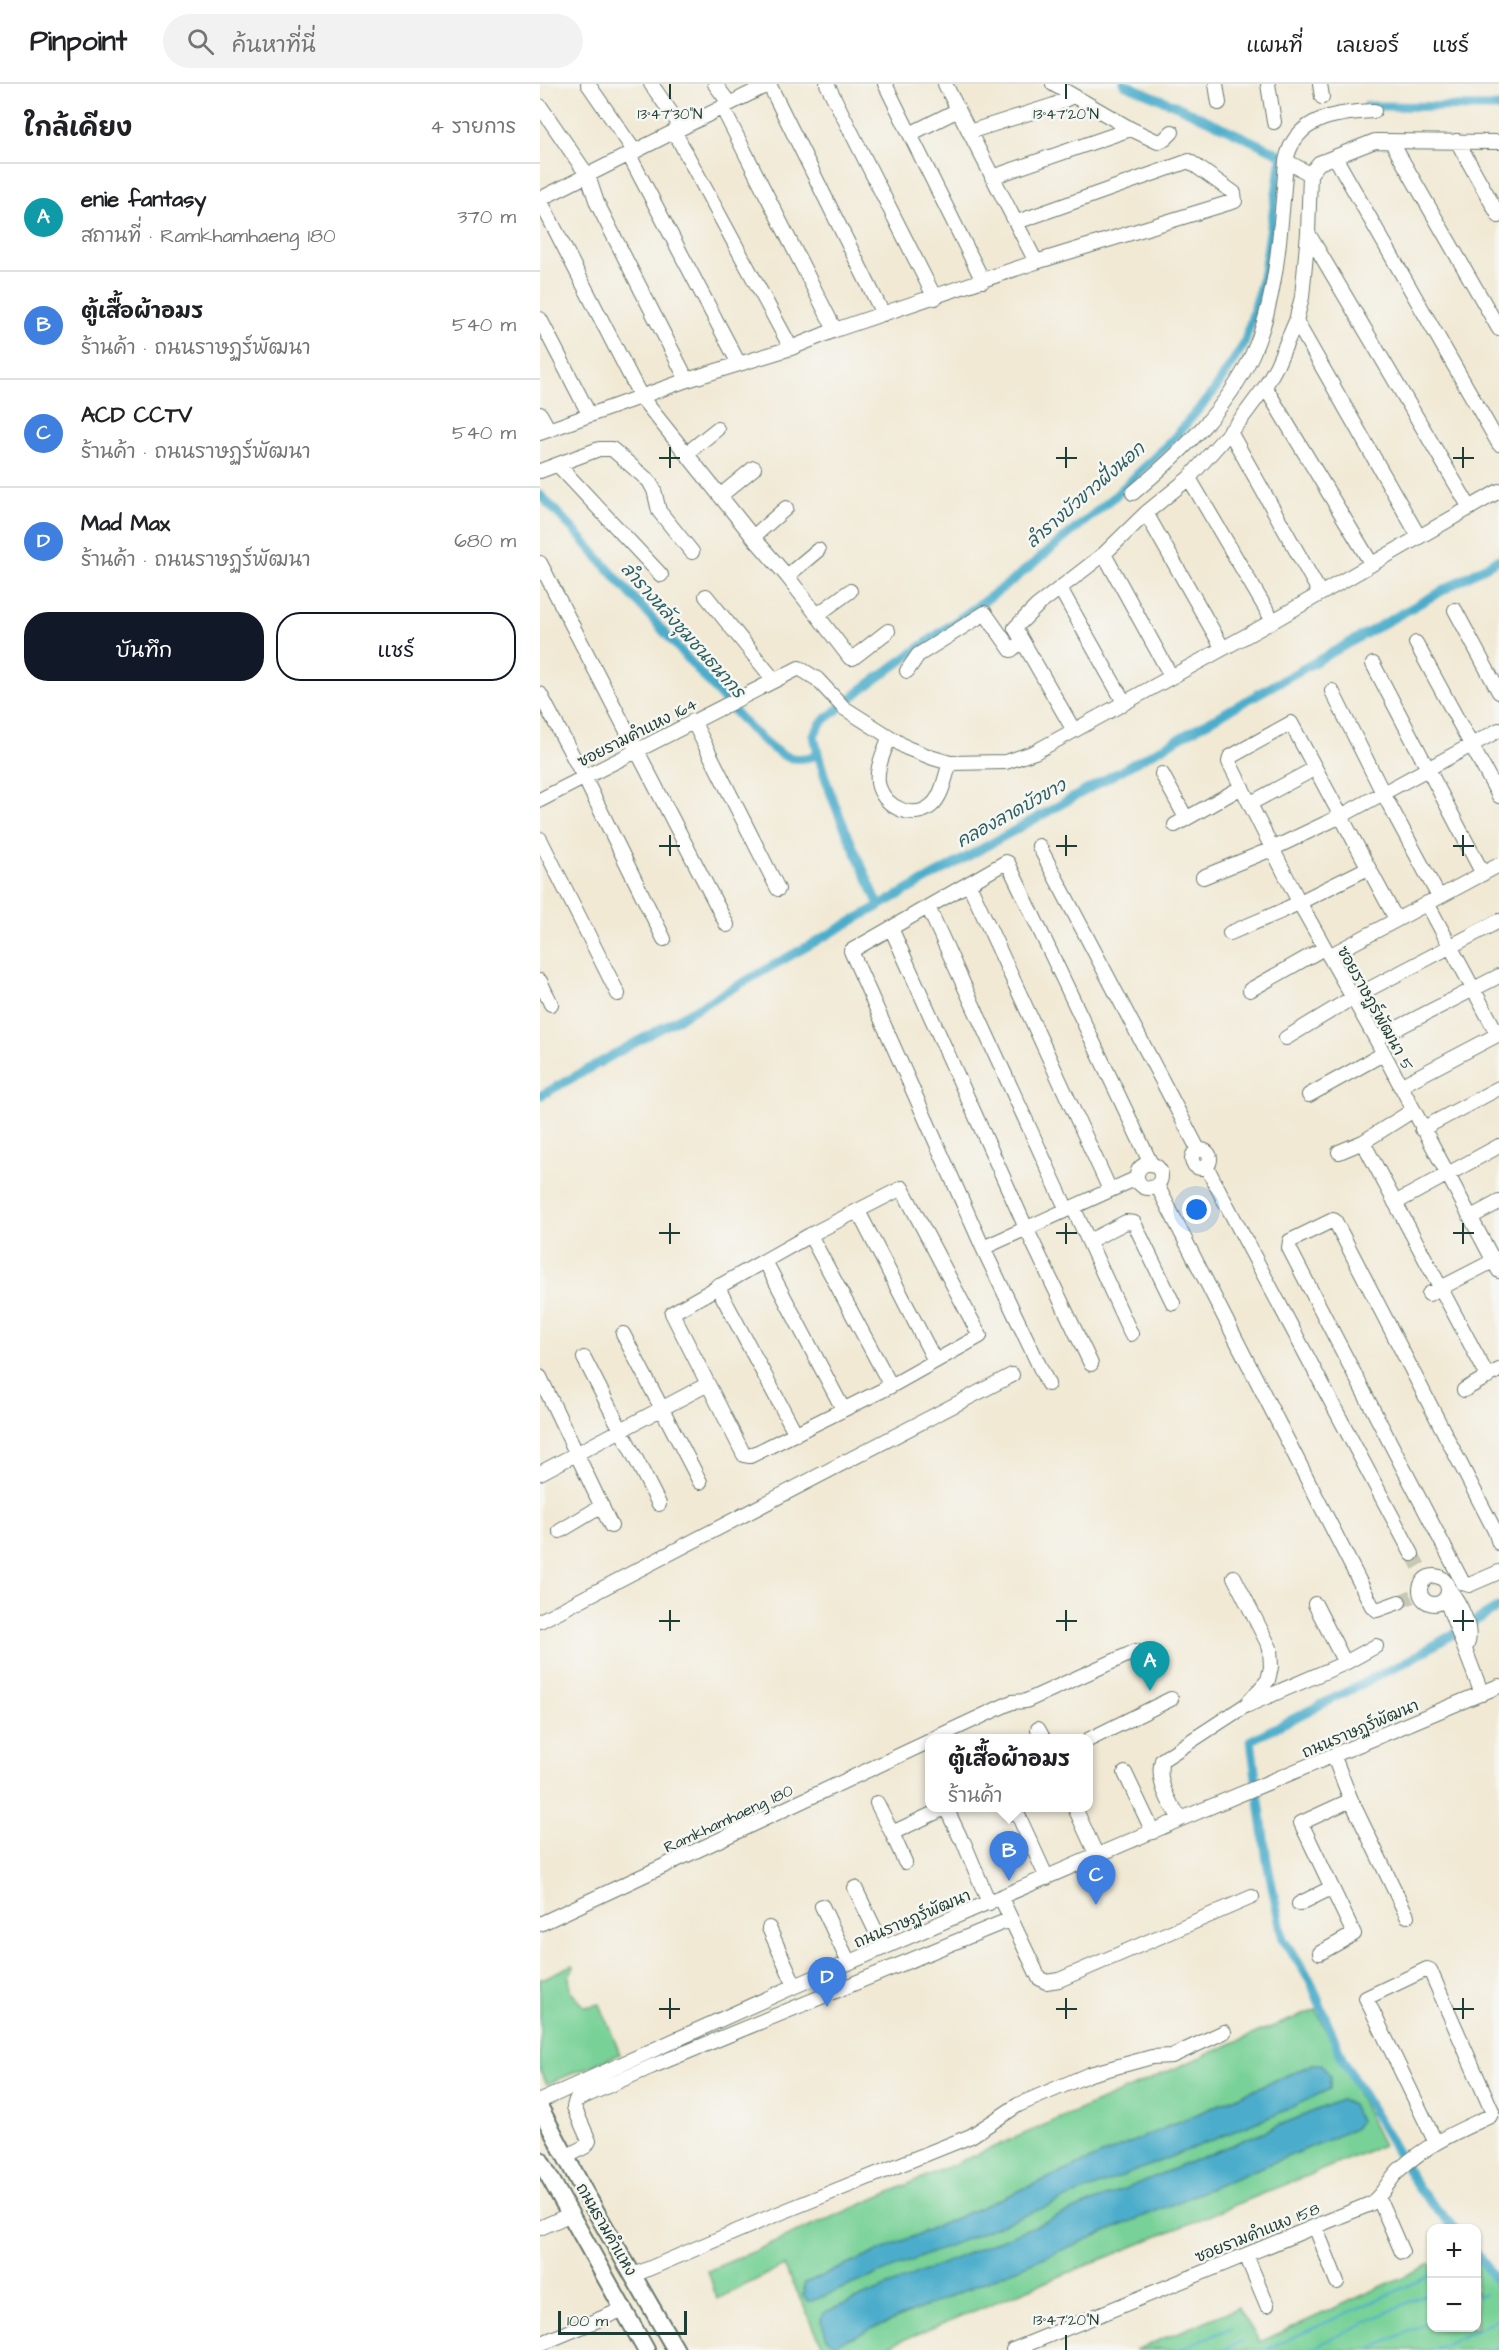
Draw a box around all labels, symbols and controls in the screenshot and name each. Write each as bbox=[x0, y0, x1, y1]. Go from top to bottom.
search box bbox=[163, 14, 583, 68]
text: Pinpoint bbox=[30, 22, 127, 61]
icon: search bbox=[184, 25, 217, 58]
text: ค้นหาที่นี่ bbox=[232, 30, 316, 61]
text: แผนที่ bbox=[1246, 31, 1303, 60]
text: เลเยอร์ bbox=[1336, 31, 1399, 60]
text: แชร์ bbox=[1432, 31, 1469, 60]
text: 13°47'30"N bbox=[638, 104, 702, 125]
text: 13°47'20"N bbox=[1033, 104, 1099, 125]
text: ใกล้เคียง bbox=[24, 110, 132, 146]
text: 4 รายการ bbox=[430, 113, 516, 141]
text: enie fantasy bbox=[81, 184, 206, 215]
text: A bbox=[37, 203, 50, 231]
text: 370 m bbox=[457, 203, 516, 231]
text: สถานที่ · Ramkhamhaeng 180 bbox=[81, 222, 336, 250]
text: ตู้เสื้อผ้าอมร bbox=[81, 296, 203, 327]
text: B bbox=[36, 311, 51, 339]
text: 540 m bbox=[452, 311, 516, 339]
text: ร้านค้า · ถนนราษฏร์พัฒนา bbox=[81, 334, 311, 362]
text: ACD CCTV bbox=[81, 400, 192, 431]
text: C bbox=[36, 419, 51, 447]
text: 540 m bbox=[452, 419, 516, 447]
water label: ลำรางบัวขาวฝั่งนอก bbox=[1018, 433, 1151, 554]
text: ร้านค้า · ถนนราษฏร์พัฒนา bbox=[81, 438, 311, 466]
text: Mad Max bbox=[81, 508, 170, 539]
text: D bbox=[37, 527, 50, 555]
text: 680 m bbox=[454, 527, 516, 555]
text: ร้านค้า · ถนนราษฏร์พัฒนา bbox=[81, 546, 311, 574]
water label: ลำรางหลังชุมชนธนากร bbox=[615, 557, 752, 705]
button: บันทึก bbox=[24, 612, 264, 681]
button: แชร์ bbox=[276, 612, 516, 681]
street label: ซอยรามคำแหง 164 bbox=[574, 693, 701, 773]
water label: คลองลาดบัวขาว bbox=[952, 772, 1072, 854]
street label: ซอยราษฎร์พัฒนา 5 bbox=[1332, 942, 1420, 1075]
your location bbox=[1182, 1195, 1211, 1224]
pin: A bbox=[1130, 1642, 1170, 1691]
street label: ถนนราษฏร์พัฒนา bbox=[1298, 1693, 1422, 1763]
popup bbox=[925, 1734, 1093, 1812]
text: ตู้เสื้อผ้าอมร bbox=[948, 1744, 1070, 1775]
street label: Ramkhamhaeng 180 bbox=[660, 1779, 797, 1859]
text: ร้านค้า bbox=[948, 1782, 1003, 1810]
pin: B bbox=[990, 1832, 1028, 1881]
pin: C bbox=[1076, 1856, 1116, 1905]
street label: ถนนราษฏร์พัฒนา bbox=[850, 1883, 974, 1953]
pin: D bbox=[808, 1958, 846, 2007]
street label: ถนนรามคำแหง bbox=[571, 2179, 642, 2280]
street label: ซอยรามคำแหง 158 bbox=[1192, 2198, 1323, 2268]
map controls bbox=[1427, 2224, 1481, 2332]
button: + bbox=[1427, 2224, 1481, 2278]
button: − bbox=[1427, 2278, 1481, 2332]
scale bar bbox=[558, 2308, 687, 2336]
text: 100 m bbox=[567, 2310, 608, 2332]
text: 13°47'20"N bbox=[1033, 2310, 1099, 2331]

